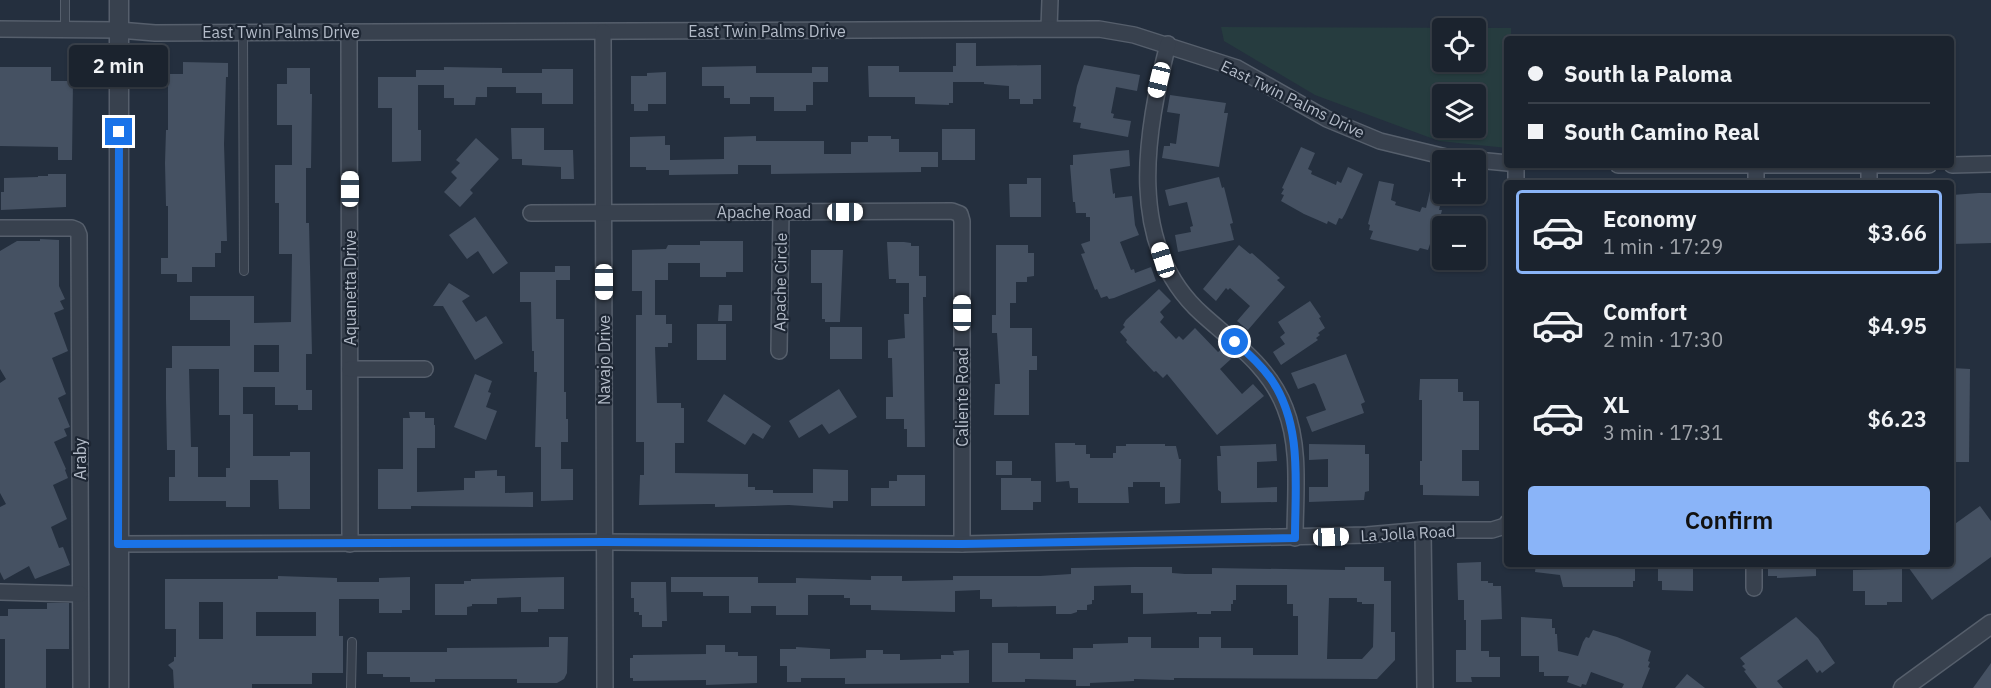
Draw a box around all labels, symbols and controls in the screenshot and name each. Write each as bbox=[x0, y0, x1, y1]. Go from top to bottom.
map controls bbox=[1432, 18, 1486, 270]
button: locate bbox=[1432, 18, 1486, 72]
street label: East Twin Palms Drive bbox=[688, 21, 846, 41]
street label: East Twin Palms Drive bbox=[202, 22, 360, 42]
callout: 2 min bbox=[70, 45, 168, 87]
text: 2 min bbox=[93, 52, 144, 79]
street label: East Twin Palms Drive bbox=[1218, 55, 1368, 143]
text: South la Paloma bbox=[1564, 59, 1732, 88]
car bbox=[1146, 60, 1172, 100]
button: layers bbox=[1432, 84, 1486, 138]
text: South Camino Real bbox=[1564, 117, 1760, 146]
route end bbox=[105, 118, 132, 145]
button: + bbox=[1432, 150, 1486, 204]
car bbox=[341, 171, 359, 207]
street label: Apache Road bbox=[717, 202, 811, 222]
car bbox=[827, 203, 863, 221]
text: Economy bbox=[1603, 204, 1697, 233]
icon: car bbox=[1531, 205, 1585, 259]
button: − bbox=[1432, 216, 1486, 270]
text: $3.66 bbox=[1868, 218, 1927, 247]
street label: Aquanetta Drive bbox=[340, 230, 360, 346]
street label: Apache Circle bbox=[769, 232, 791, 332]
text: 1 min · 17:29 bbox=[1603, 233, 1723, 260]
car bbox=[1149, 240, 1177, 280]
car bbox=[595, 264, 613, 300]
car bbox=[953, 295, 971, 331]
text: Comfort bbox=[1603, 297, 1687, 326]
icon: car bbox=[1531, 298, 1585, 352]
text: $4.95 bbox=[1868, 311, 1927, 340]
street label: Navajo Drive bbox=[594, 315, 614, 405]
text: 2 min · 17:30 bbox=[1603, 326, 1723, 353]
route start bbox=[1221, 328, 1248, 355]
street label: Caliente Road bbox=[952, 347, 972, 447]
text: XL bbox=[1603, 390, 1629, 419]
icon: car bbox=[1531, 391, 1585, 445]
text: $6.23 bbox=[1868, 404, 1927, 433]
text: 3 min · 17:31 bbox=[1603, 419, 1723, 446]
street label: Araby bbox=[70, 438, 90, 480]
button: Confirm bbox=[1528, 486, 1930, 555]
street label: La Jolla Road bbox=[1360, 521, 1456, 545]
car bbox=[1313, 527, 1349, 547]

